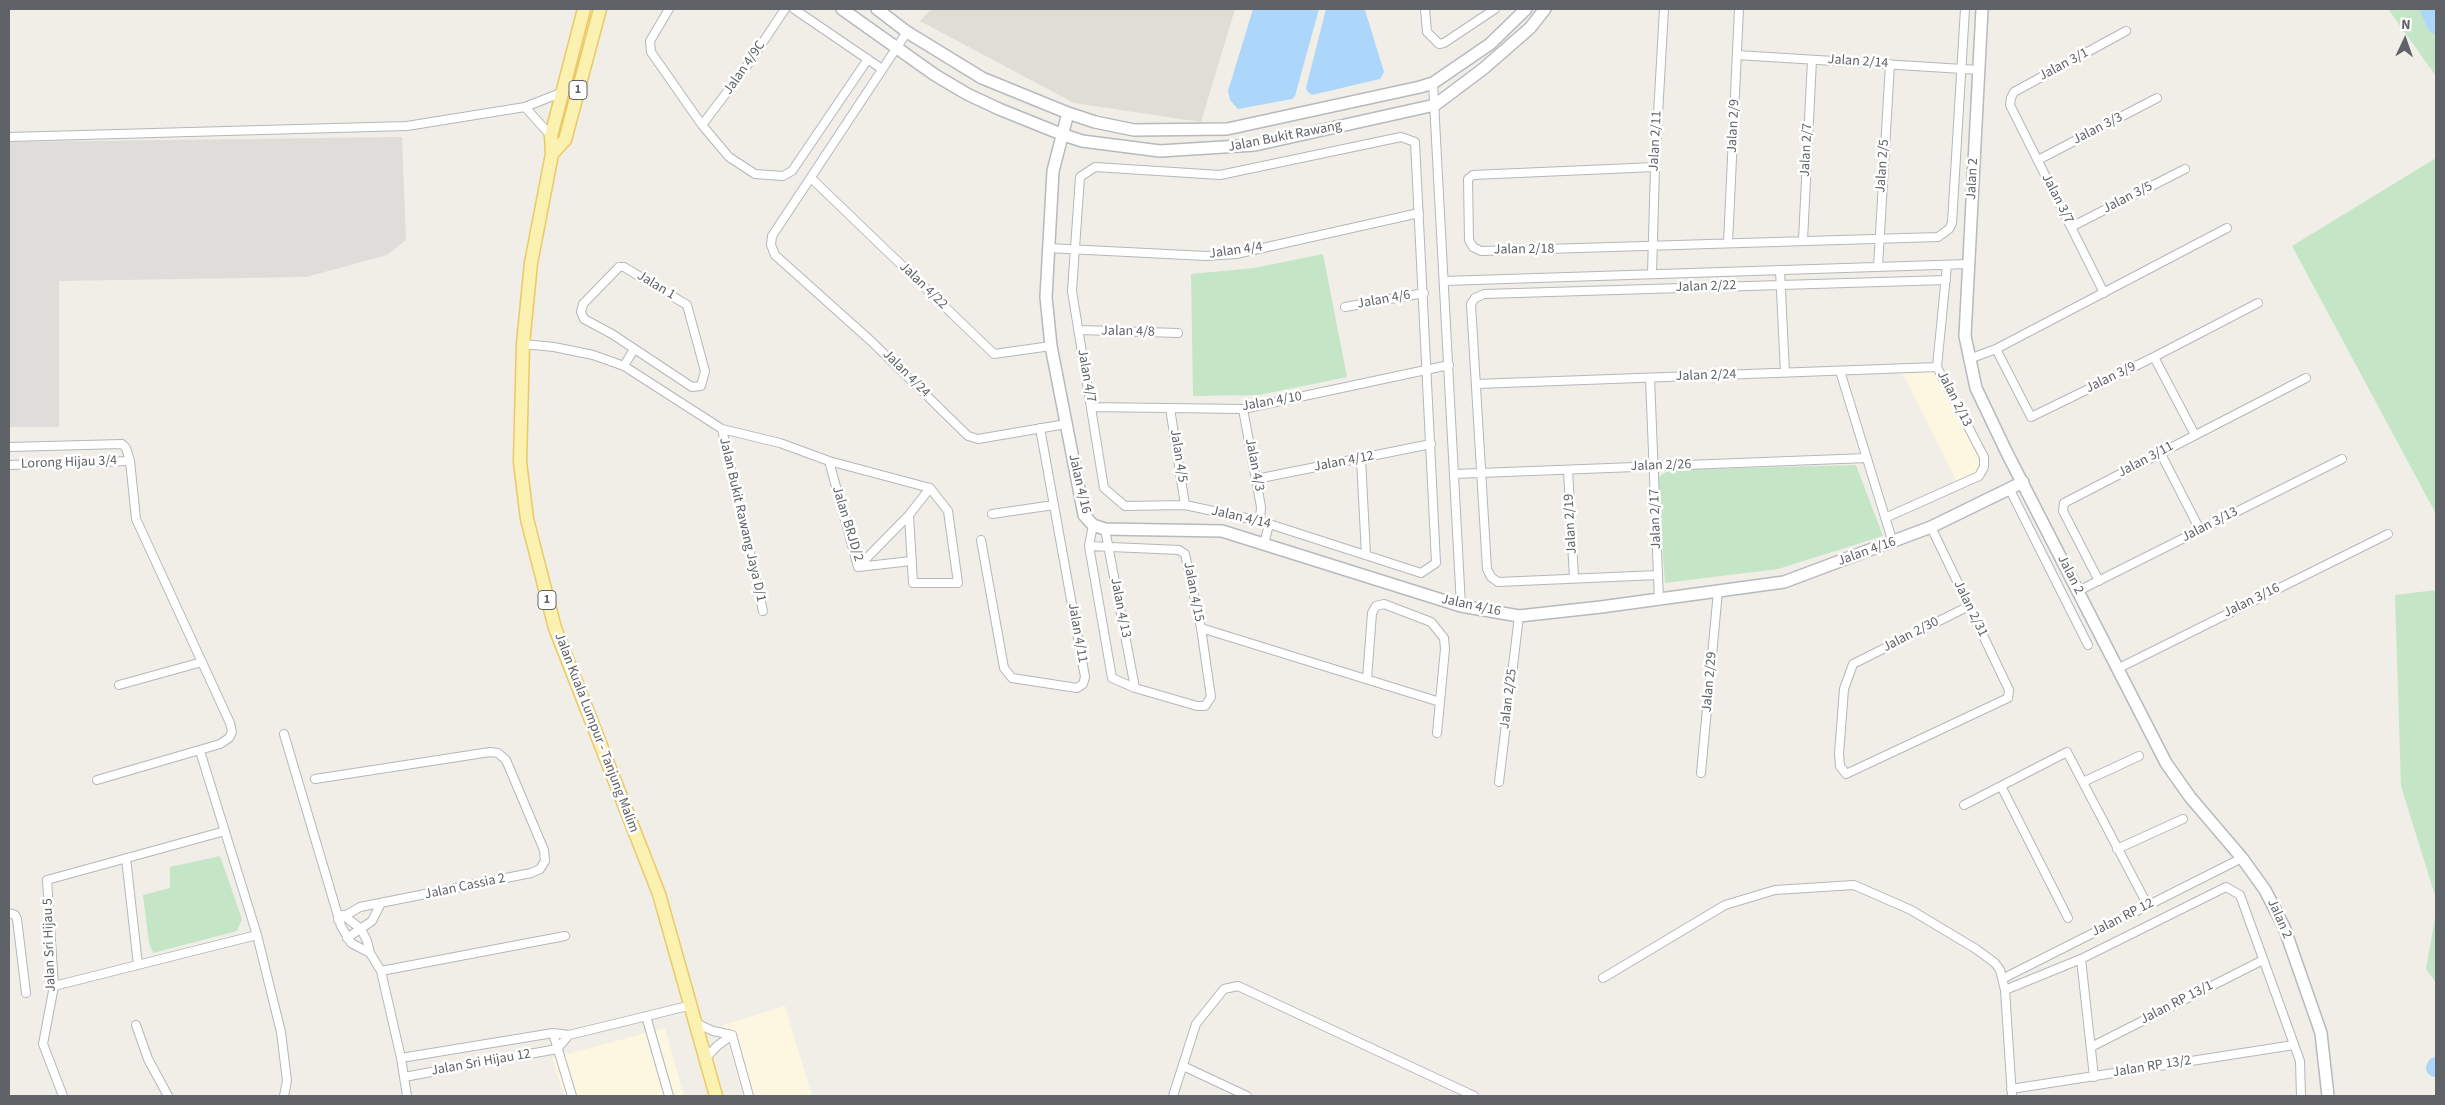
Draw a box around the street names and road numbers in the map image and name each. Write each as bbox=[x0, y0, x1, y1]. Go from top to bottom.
street label: Jalan 4/9C bbox=[720, 38, 770, 98]
street label: Jalan 3/1 bbox=[2036, 45, 2092, 85]
street label: Jalan 2/14 bbox=[1827, 52, 1889, 72]
road number: 1 bbox=[569, 80, 587, 100]
street label: Jalan 2/9 bbox=[1724, 99, 1744, 153]
street label: Jalan 3/3 bbox=[2070, 109, 2126, 149]
street label: Jalan 2/11 bbox=[1646, 110, 1666, 172]
street label: Jalan Bukit Rawang bbox=[1227, 118, 1343, 156]
street label: Jalan 2/7 bbox=[1797, 123, 1817, 177]
street label: Jalan 2/5 bbox=[1873, 139, 1893, 193]
street label: Jalan 2 bbox=[1964, 158, 1982, 200]
street label: Jalan 3/7 bbox=[2037, 171, 2077, 227]
street label: Jalan 3/5 bbox=[2100, 178, 2156, 218]
street label: Jalan 4/4 bbox=[1208, 239, 1264, 263]
street label: Jalan 2/18 bbox=[1494, 241, 1554, 259]
street label: Jalan 4/22 bbox=[895, 259, 951, 313]
street label: Jalan 1 bbox=[634, 268, 678, 304]
street label: Jalan 2/22 bbox=[1675, 278, 1737, 296]
street label: Jalan 4/6 bbox=[1356, 287, 1412, 313]
street label: Jalan 4/8 bbox=[1101, 323, 1155, 341]
street label: Jalan 4/24 bbox=[879, 347, 933, 401]
street label: Jalan 4/7 bbox=[1073, 348, 1099, 404]
street label: Jalan 3/9 bbox=[2083, 359, 2139, 397]
street label: Jalan 2/24 bbox=[1675, 367, 1737, 385]
street label: Jalan 2/13 bbox=[1933, 368, 1975, 430]
street label: Jalan 4/10 bbox=[1241, 388, 1303, 416]
street label: Jalan 4/5 bbox=[1166, 428, 1190, 484]
street label: Jalan Bukit Rawang Jaya D/1 bbox=[715, 436, 769, 604]
street label: Jalan 4/3 bbox=[1241, 437, 1267, 493]
street label: Jalan 3/11 bbox=[2115, 438, 2177, 482]
street label: Jalan 4/12 bbox=[1313, 448, 1375, 476]
street label: Lorong Hijau 3/4 bbox=[21, 453, 117, 473]
street label: Jalan 4/16 bbox=[1064, 453, 1094, 515]
street label: Jalan 2/26 bbox=[1630, 457, 1692, 475]
street label: Jalan BRJD/2 bbox=[828, 484, 866, 564]
street label: Jalan 2/17 bbox=[1647, 488, 1665, 550]
street label: Jalan 2/19 bbox=[1561, 493, 1581, 555]
street label: Jalan 4/14 bbox=[1210, 503, 1272, 533]
street label: Jalan 3/13 bbox=[2179, 504, 2241, 546]
street label: Jalan 4/16 bbox=[1836, 534, 1898, 570]
street label: Jalan 2 bbox=[2053, 553, 2087, 597]
street label: Jalan 4/15 bbox=[1179, 561, 1207, 623]
street label: Jalan 4/13 bbox=[1106, 577, 1134, 639]
street label: Jalan 2/31 bbox=[1949, 578, 1991, 640]
street label: Jalan 3/16 bbox=[2221, 580, 2283, 622]
road number: 1 bbox=[538, 590, 556, 610]
street label: Jalan 4/16 bbox=[1440, 591, 1502, 621]
street label: Jalan 4/11 bbox=[1063, 602, 1091, 664]
street label: Jalan 2/30 bbox=[1880, 614, 1942, 656]
street label: Jalan Kuala Lumpur - Tanjung Malim bbox=[550, 631, 642, 835]
street label: Jalan 2/29 bbox=[1699, 651, 1721, 713]
street label: Jalan 2/25 bbox=[1497, 668, 1521, 730]
street label: Jalan Cassia 2 bbox=[423, 870, 507, 904]
street label: Jalan RP 12 bbox=[2089, 895, 2157, 941]
street label: Jalan 2 bbox=[2263, 896, 2295, 942]
street label: Jalan Sri Hijau 5 bbox=[40, 898, 60, 992]
street label: Jalan RP 13/1 bbox=[2138, 978, 2216, 1028]
street label: Jalan Sri Hijau 12 bbox=[430, 1046, 532, 1080]
street label: Jalan RP 13/2 bbox=[2112, 1053, 2192, 1081]

